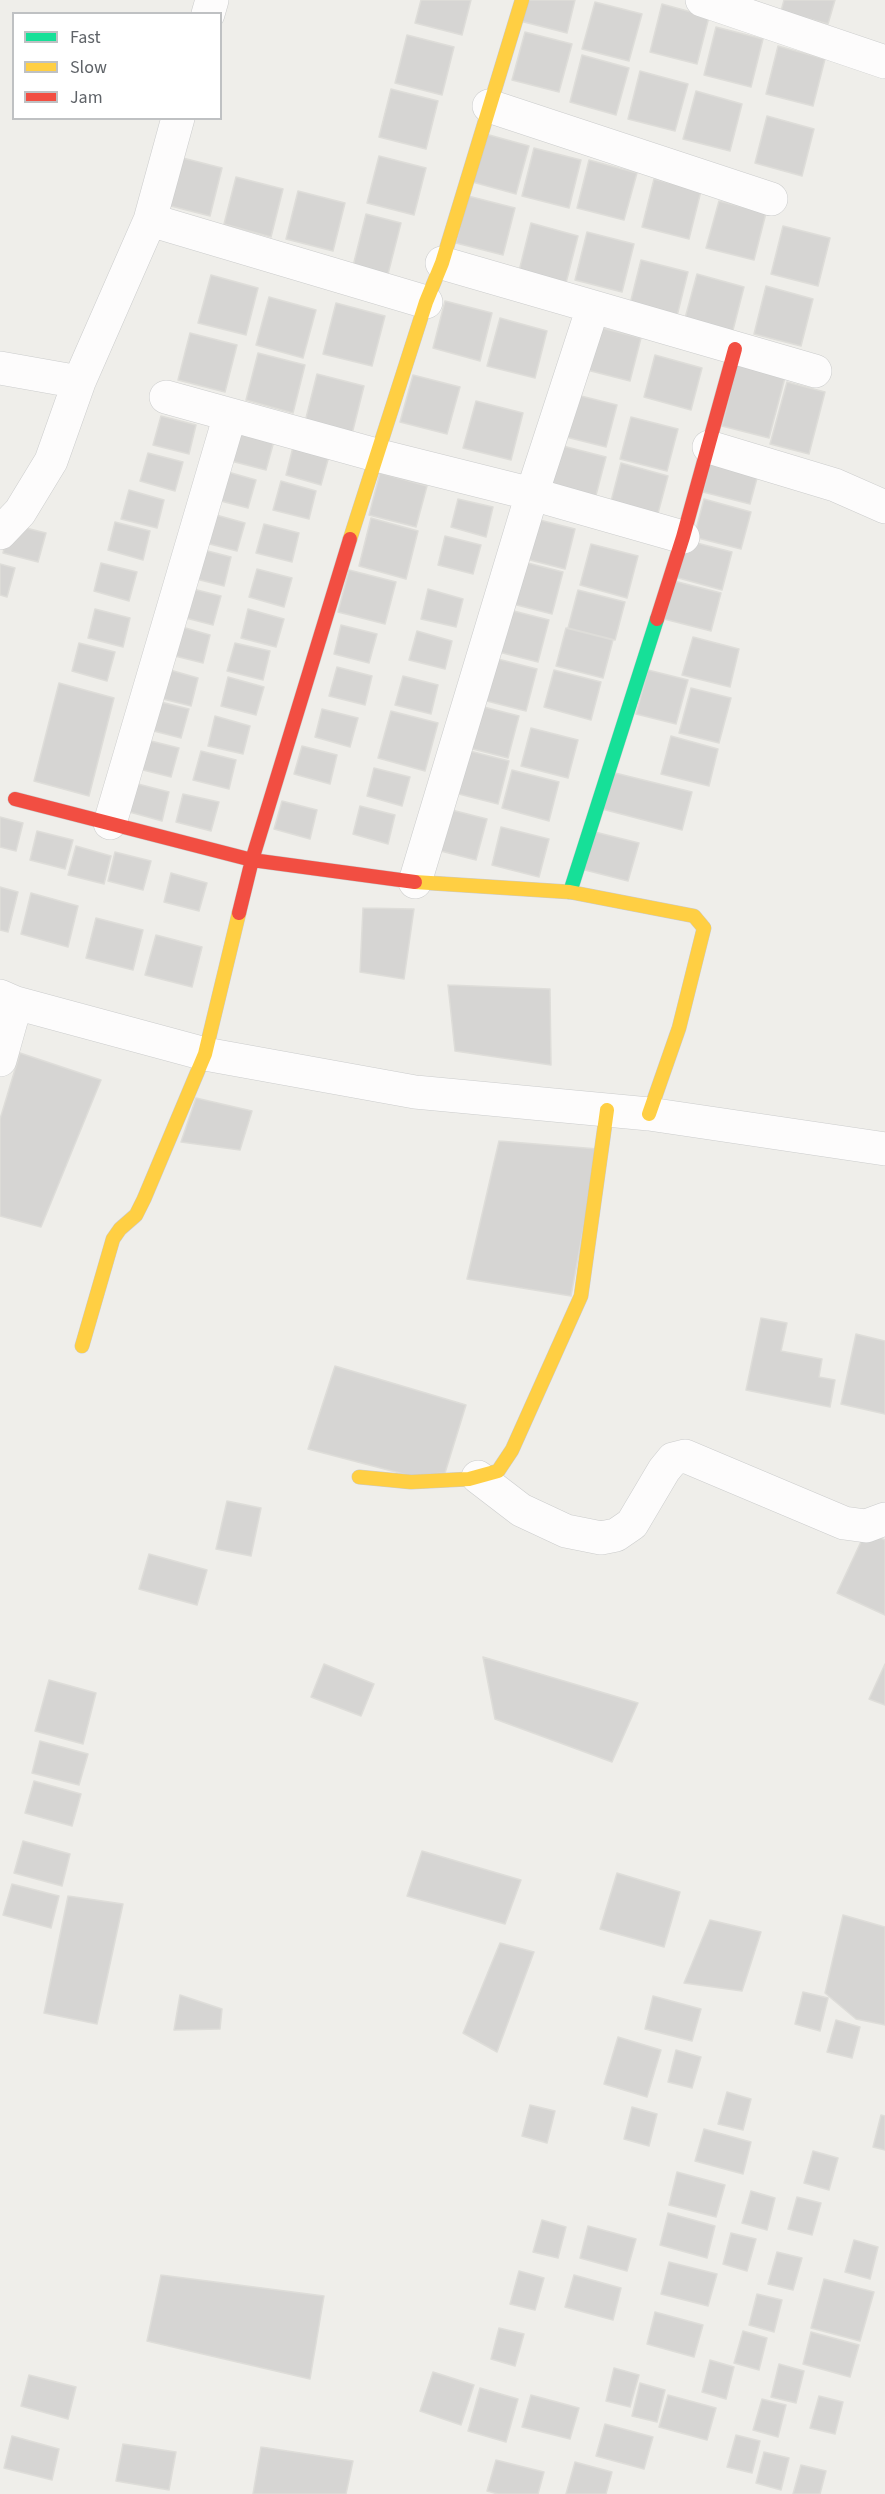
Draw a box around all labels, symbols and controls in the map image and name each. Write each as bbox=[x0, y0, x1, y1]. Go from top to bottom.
legend bbox=[12, 12, 222, 120]
text: Fast bbox=[70, 25, 101, 50]
text: Slow bbox=[70, 55, 107, 80]
text: Jam bbox=[70, 85, 103, 110]

